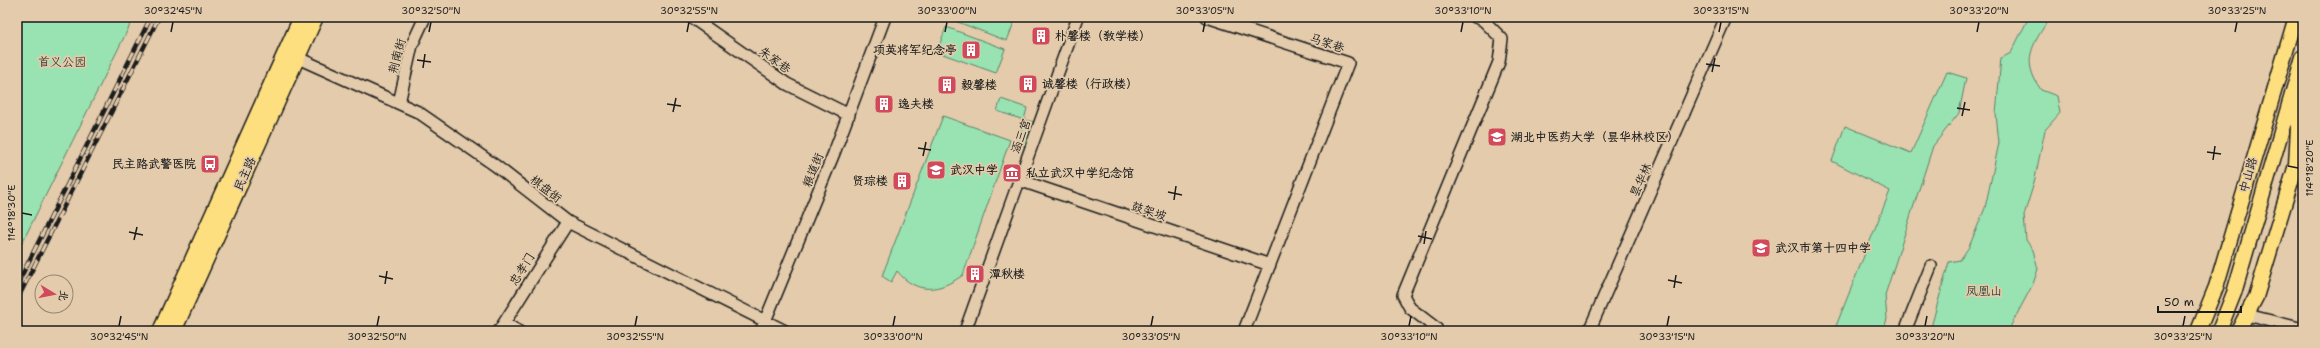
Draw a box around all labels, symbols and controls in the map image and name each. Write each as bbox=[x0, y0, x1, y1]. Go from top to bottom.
text: 30°32'45"N bbox=[144, 4, 202, 17]
text: 30°32'50"N bbox=[401, 4, 461, 17]
text: 30°32'55"N bbox=[660, 4, 718, 17]
text: 30°33'00"N bbox=[917, 4, 977, 17]
text: 30°33'05"N bbox=[1176, 4, 1234, 17]
text: 30°33'10"N bbox=[1434, 4, 1492, 17]
text: 30°33'15"N bbox=[1693, 4, 1749, 17]
text: 30°33'20"N bbox=[1949, 4, 2009, 17]
text: 30°33'25"N bbox=[2208, 4, 2266, 17]
building icon: 朴馨楼（教学楼） bbox=[1030, 25, 1052, 47]
place label: 朴馨楼（教学楼） bbox=[1055, 28, 1151, 44]
street label: 马家巷 bbox=[1307, 30, 1347, 56]
street label: 荆南街 bbox=[385, 37, 409, 75]
building icon: 项英将军纪念亭 bbox=[960, 39, 982, 61]
place label: 项英将军纪念亭 bbox=[873, 42, 957, 58]
street label: 朱家巷 bbox=[756, 43, 794, 77]
park label: 首义公园 bbox=[38, 54, 86, 70]
building icon: 诚馨楼（行政楼） bbox=[1017, 73, 1039, 95]
building icon: 毅馨楼 bbox=[936, 74, 958, 96]
place label: 诚馨楼（行政楼） bbox=[1042, 76, 1138, 92]
place label: 毅馨楼 bbox=[961, 77, 997, 93]
building icon: 逸夫楼 bbox=[873, 93, 895, 115]
place label: 逸夫楼 bbox=[898, 96, 934, 112]
street label: 涵三宫 bbox=[1007, 116, 1035, 156]
school or university icon: 湖北中医药大学（昙华林校区） bbox=[1486, 126, 1508, 148]
place label: 湖北中医药大学（昙华林校区） bbox=[1511, 129, 1679, 145]
text: 114°18'20"E bbox=[2303, 140, 2316, 196]
street label: 粮道街 bbox=[799, 150, 827, 190]
bus stop icon: 民主路武警医院 bbox=[199, 153, 221, 175]
street label: 民主路 bbox=[230, 154, 260, 194]
street label: 中山路 bbox=[2235, 155, 2261, 195]
place label: 民主路武警医院 bbox=[112, 156, 196, 172]
school or university icon: 武汉中学 bbox=[925, 159, 947, 181]
street label: 昙华林 bbox=[1626, 160, 1656, 200]
place label: 武汉中学 bbox=[950, 162, 998, 178]
museum icon: 私立武汉中学纪念馆 bbox=[1001, 162, 1023, 184]
place label: 私立武汉中学纪念馆 bbox=[1026, 165, 1134, 181]
building icon: 贤琮楼 bbox=[891, 170, 913, 192]
street label: 棋盘街 bbox=[527, 172, 565, 206]
place label: 贤琮楼 bbox=[852, 173, 888, 189]
text: 114°18'30"E bbox=[5, 184, 18, 242]
street label: 鼓架坡 bbox=[1129, 198, 1169, 224]
school or university icon: 武汉市第十四中学 bbox=[1750, 237, 1772, 259]
place label: 武汉市第十四中学 bbox=[1775, 240, 1871, 256]
street label: 忠孝门 bbox=[506, 249, 538, 289]
building icon: 潭秋楼 bbox=[964, 263, 986, 285]
place label: 潭秋楼 bbox=[989, 266, 1025, 282]
north arrow bbox=[34, 274, 74, 314]
park label: 凤凰山 bbox=[1966, 283, 2002, 299]
scale bar bbox=[2158, 288, 2241, 314]
text: 北 bbox=[55, 289, 72, 302]
text: 50 m bbox=[2164, 294, 2194, 310]
text: 30°32'45"N bbox=[90, 330, 148, 343]
text: 30°32'50"N bbox=[347, 330, 407, 343]
text: 30°32'55"N bbox=[606, 330, 664, 343]
text: 30°33'00"N bbox=[863, 330, 923, 343]
text: 30°33'05"N bbox=[1122, 330, 1180, 343]
text: 30°33'10"N bbox=[1380, 330, 1438, 343]
text: 30°33'15"N bbox=[1639, 330, 1695, 343]
text: 30°33'20"N bbox=[1895, 330, 1955, 343]
text: 30°33'25"N bbox=[2154, 330, 2212, 343]

